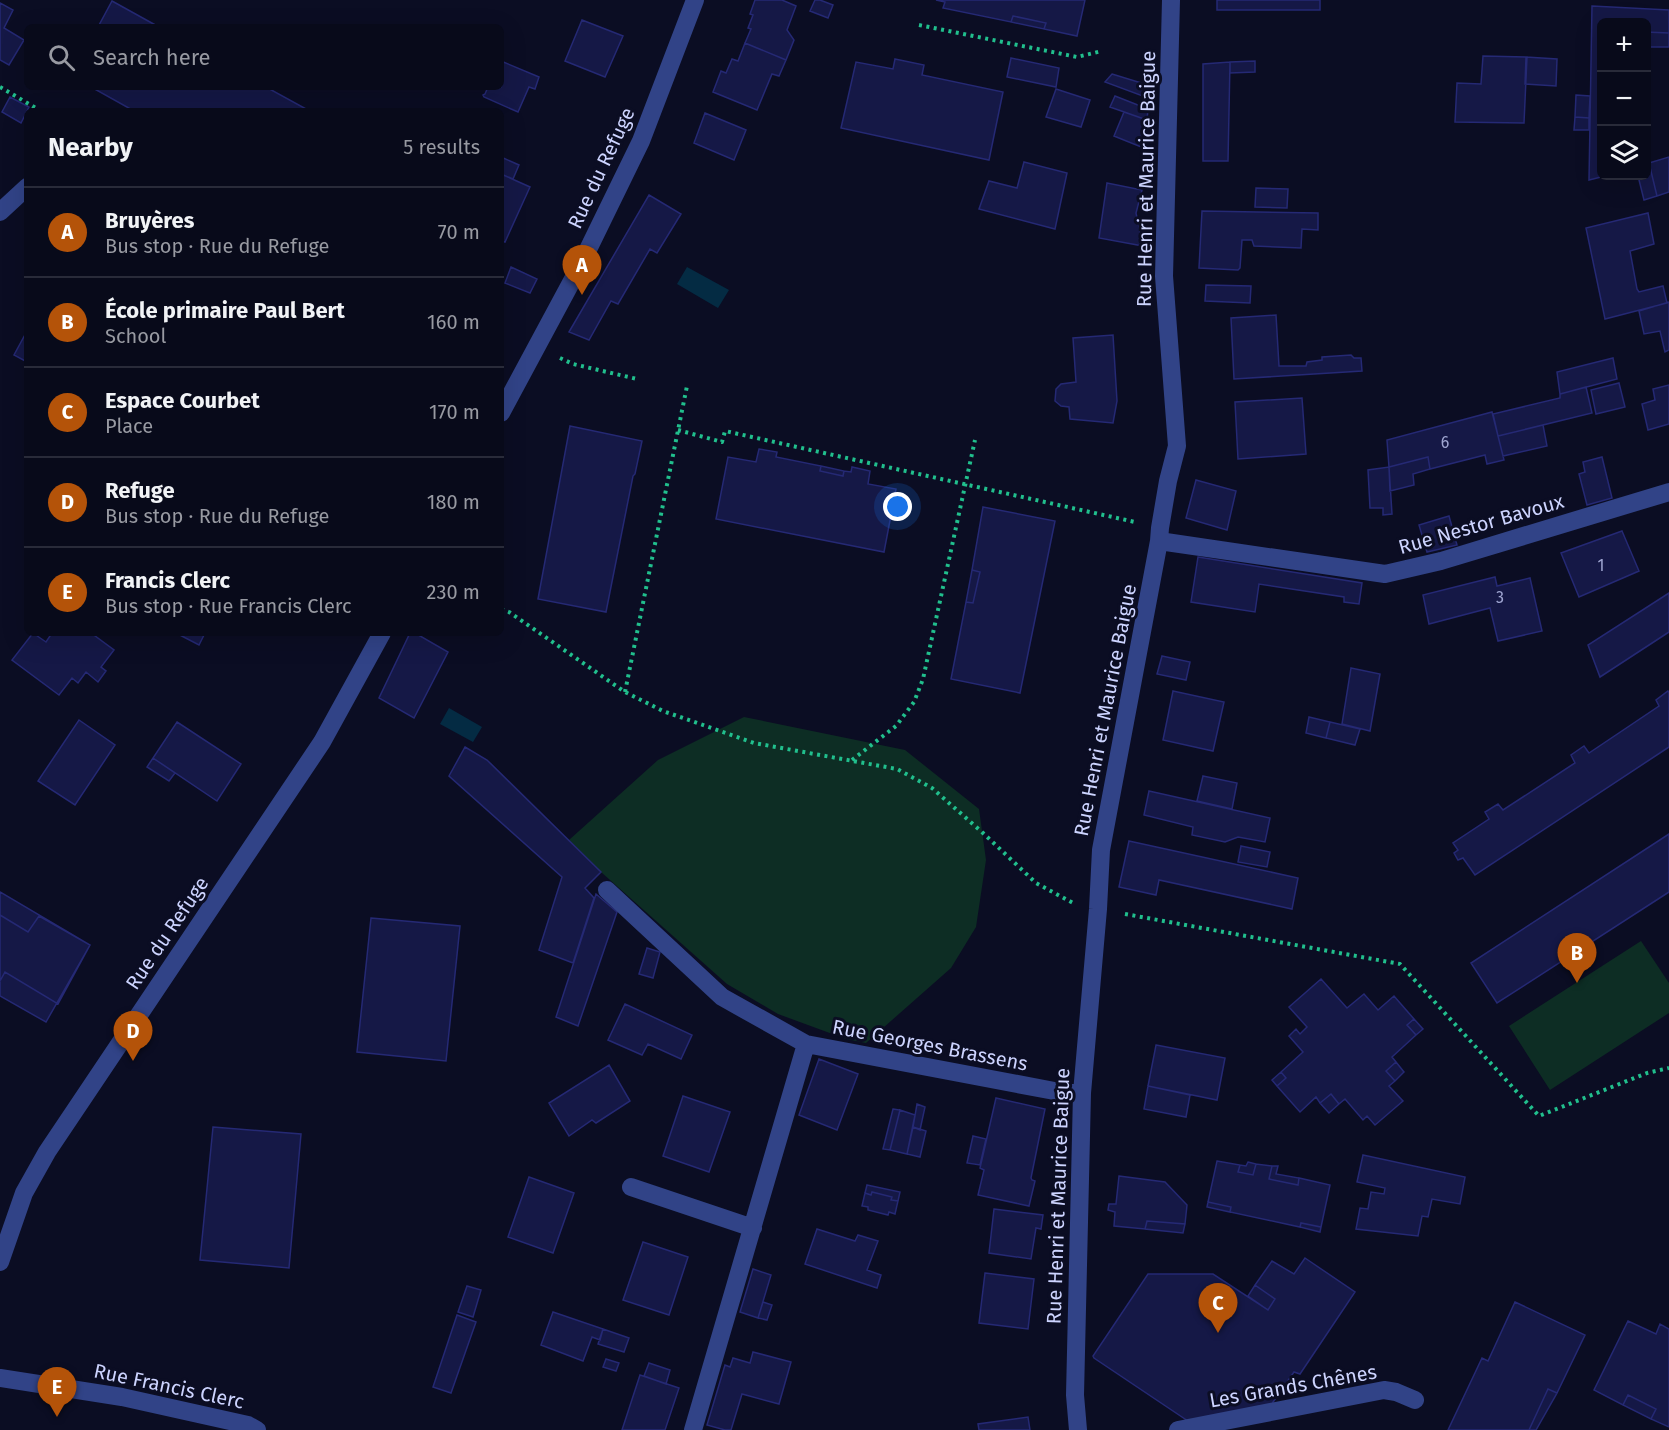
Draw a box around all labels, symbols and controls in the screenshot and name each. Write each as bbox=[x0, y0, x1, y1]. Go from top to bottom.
map controls bbox=[1597, 18, 1651, 180]
button: + bbox=[1597, 18, 1651, 72]
search box bbox=[24, 24, 504, 90]
icon: search bbox=[45, 41, 78, 74]
text: Search here bbox=[93, 44, 211, 71]
street label: Rue Henri et Maurice Baigue bbox=[1132, 51, 1160, 307]
button: − bbox=[1597, 72, 1651, 126]
street label: Rue du Refuge bbox=[562, 104, 640, 232]
button: layers bbox=[1597, 126, 1651, 180]
text: Nearby bbox=[48, 132, 133, 163]
text: 5 results bbox=[403, 135, 480, 159]
text: Bruyères bbox=[105, 207, 194, 234]
text: A bbox=[62, 220, 73, 244]
text: 70 m bbox=[438, 220, 480, 244]
text: Bus stop · Rue du Refuge bbox=[105, 234, 330, 258]
pin: A bbox=[562, 246, 602, 295]
text: École primaire Paul Bert bbox=[105, 297, 345, 324]
text: B bbox=[61, 310, 74, 334]
text: 160 m bbox=[427, 310, 480, 334]
text: School bbox=[105, 324, 166, 348]
text: Espace Courbet bbox=[105, 387, 260, 414]
text: C bbox=[62, 400, 73, 424]
text: 170 m bbox=[429, 400, 480, 424]
text: Place bbox=[105, 414, 153, 438]
house number: 6 bbox=[1441, 433, 1449, 452]
text: Refuge bbox=[105, 477, 175, 504]
street label: Rue Nestor Bavoux bbox=[1396, 489, 1567, 559]
text: D bbox=[61, 490, 74, 514]
text: 180 m bbox=[427, 490, 480, 514]
your location bbox=[883, 492, 912, 521]
text: Bus stop · Rue du Refuge bbox=[105, 504, 330, 528]
house number: 1 bbox=[1598, 556, 1604, 575]
text: Francis Clerc bbox=[105, 567, 230, 594]
text: E bbox=[62, 580, 73, 604]
text: 230 m bbox=[427, 580, 480, 604]
street label: Rue Henri et Maurice Baigue bbox=[1069, 582, 1141, 838]
house number: 3 bbox=[1496, 588, 1504, 607]
text: Bus stop · Rue Francis Clerc bbox=[105, 594, 352, 618]
street label: Rue du Refuge bbox=[120, 872, 214, 994]
pin: B bbox=[1558, 934, 1596, 983]
pin: D bbox=[114, 1012, 152, 1061]
street label: Rue Georges Brassens bbox=[830, 1014, 1030, 1076]
street label: Rue Henri et Maurice Baigue bbox=[1042, 1067, 1074, 1325]
pin: C bbox=[1198, 1284, 1238, 1333]
street label: Rue Francis Clerc bbox=[92, 1358, 246, 1414]
street label: Les Grands Chênes bbox=[1207, 1359, 1379, 1413]
pin: E bbox=[38, 1368, 76, 1417]

